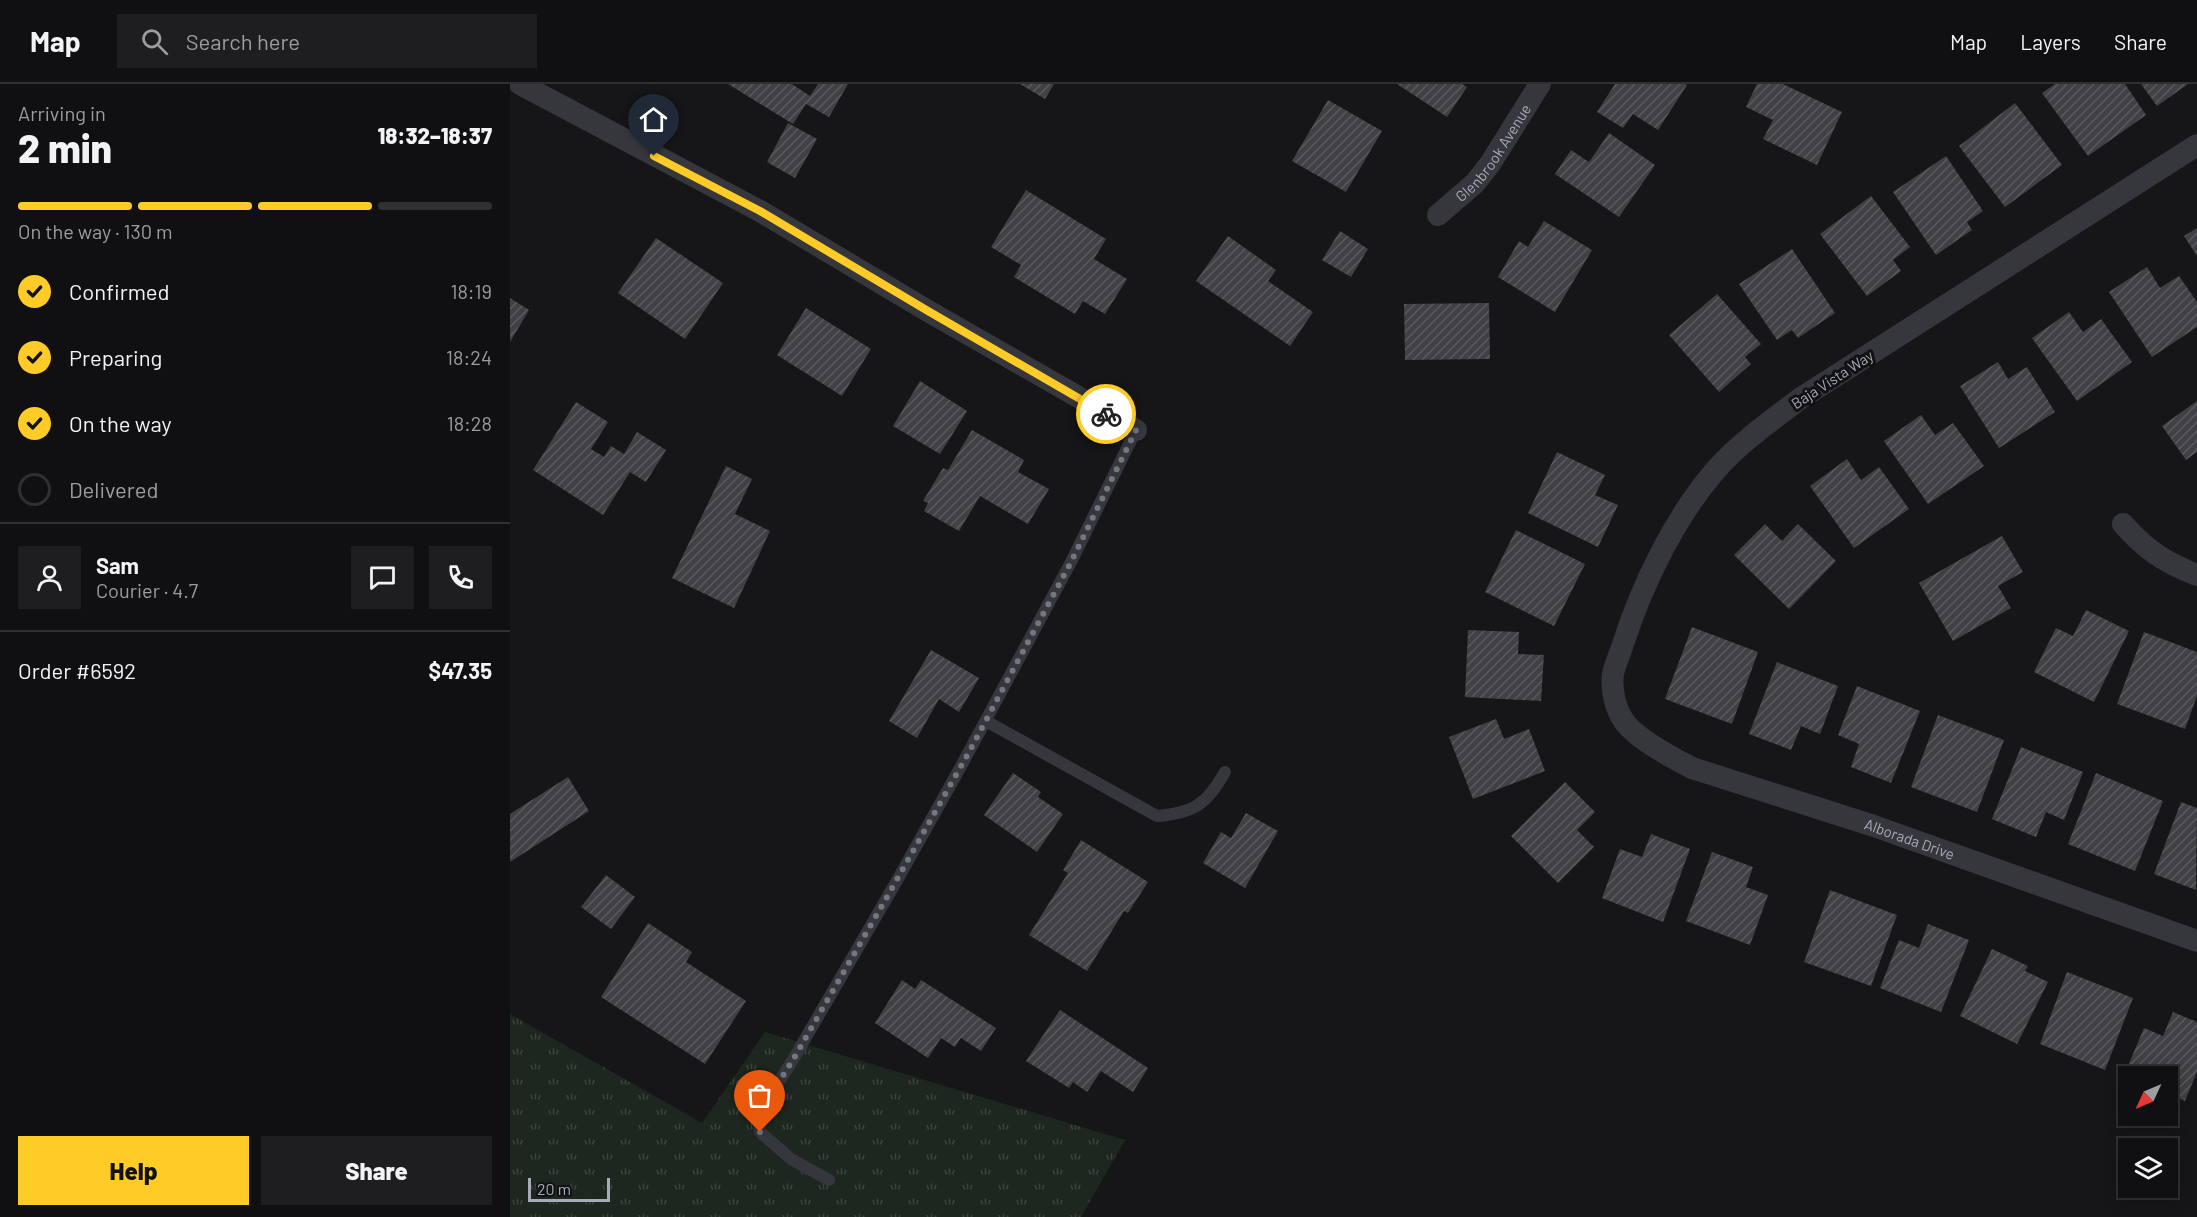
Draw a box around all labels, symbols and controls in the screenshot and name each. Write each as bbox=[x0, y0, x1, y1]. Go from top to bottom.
search box bbox=[117, 14, 537, 68]
text: Map bbox=[30, 24, 81, 58]
icon: search bbox=[138, 25, 171, 58]
text: Search here bbox=[186, 28, 300, 54]
text: Map bbox=[1950, 29, 1987, 54]
text: Layers bbox=[2020, 29, 2081, 54]
text: Share bbox=[2114, 29, 2167, 54]
pin bbox=[628, 94, 679, 156]
street label: Glenbrook Avenue bbox=[1451, 100, 1534, 205]
text: Arriving in bbox=[18, 101, 106, 125]
icon: home bbox=[637, 103, 670, 136]
text: 18:32–18:37 bbox=[377, 122, 492, 148]
text: 2 min bbox=[18, 124, 112, 171]
text: On the way · 130 m bbox=[18, 219, 173, 243]
icon: check bbox=[18, 275, 51, 308]
text: Confirmed bbox=[69, 278, 169, 304]
text: 18:19 bbox=[450, 279, 492, 303]
icon: check bbox=[18, 341, 51, 374]
text: Preparing bbox=[69, 344, 162, 370]
text: 18:24 bbox=[446, 345, 492, 369]
street label: Baja Vista Way bbox=[1788, 346, 1876, 412]
courier bbox=[1076, 384, 1136, 444]
icon: bike bbox=[1090, 398, 1123, 431]
icon: check bbox=[18, 407, 51, 440]
text: On the way bbox=[69, 410, 172, 436]
text: 18:28 bbox=[447, 411, 492, 435]
text: Delivered bbox=[69, 476, 158, 502]
button: person bbox=[18, 546, 81, 609]
button: chat bbox=[351, 546, 414, 609]
button: phone bbox=[429, 546, 492, 609]
text: Sam bbox=[96, 552, 139, 578]
text: Courier · 4.7 bbox=[96, 578, 198, 602]
text: Order #6592 bbox=[18, 657, 136, 683]
text: $47.35 bbox=[429, 657, 492, 683]
street label: Alborada Drive bbox=[1862, 815, 1957, 863]
north arrow bbox=[2118, 1066, 2178, 1126]
map controls bbox=[2118, 1066, 2178, 1198]
pin bbox=[734, 1070, 785, 1132]
icon: bag bbox=[743, 1079, 776, 1112]
button: Help bbox=[18, 1136, 249, 1205]
button: Share bbox=[261, 1136, 492, 1205]
button: layers bbox=[2118, 1138, 2178, 1198]
scale bar bbox=[528, 1175, 610, 1202]
text: 20 m bbox=[537, 1179, 571, 1198]

